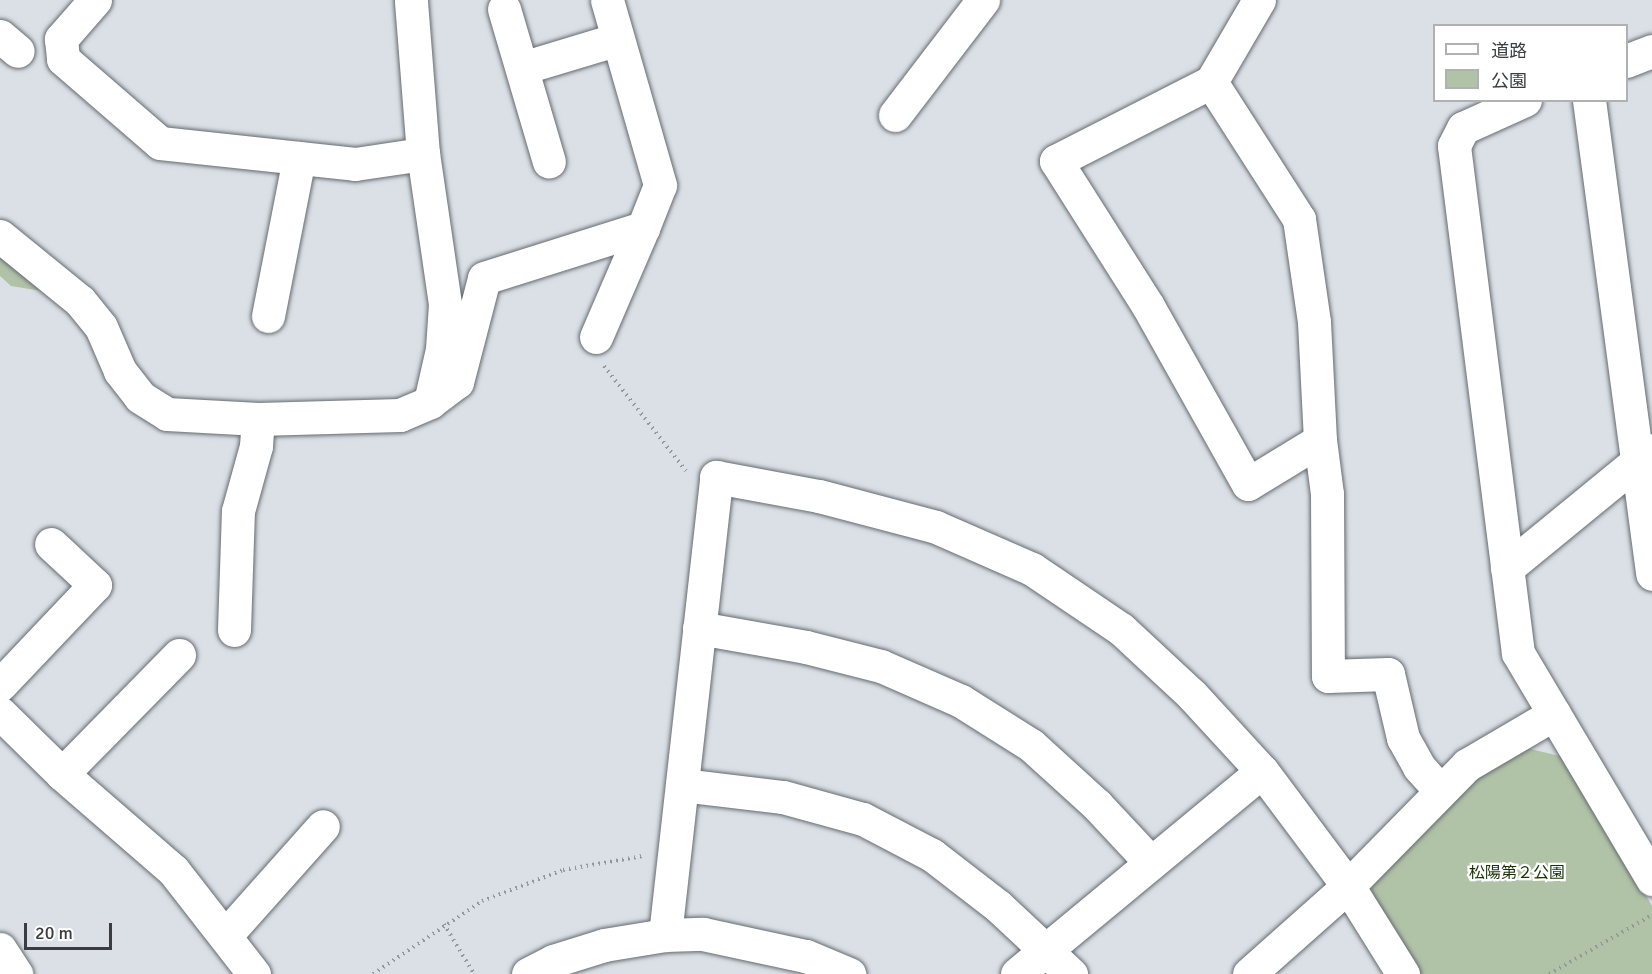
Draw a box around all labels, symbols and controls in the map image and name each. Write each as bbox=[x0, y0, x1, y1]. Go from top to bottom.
legend bbox=[1433, 24, 1628, 102]
text: 道路 bbox=[1491, 40, 1527, 62]
text: 公園 bbox=[1491, 70, 1527, 92]
park label: 松陽第２公園 bbox=[1469, 863, 1565, 883]
scale bar bbox=[27, 911, 116, 949]
text: 20 m bbox=[35, 922, 73, 944]

